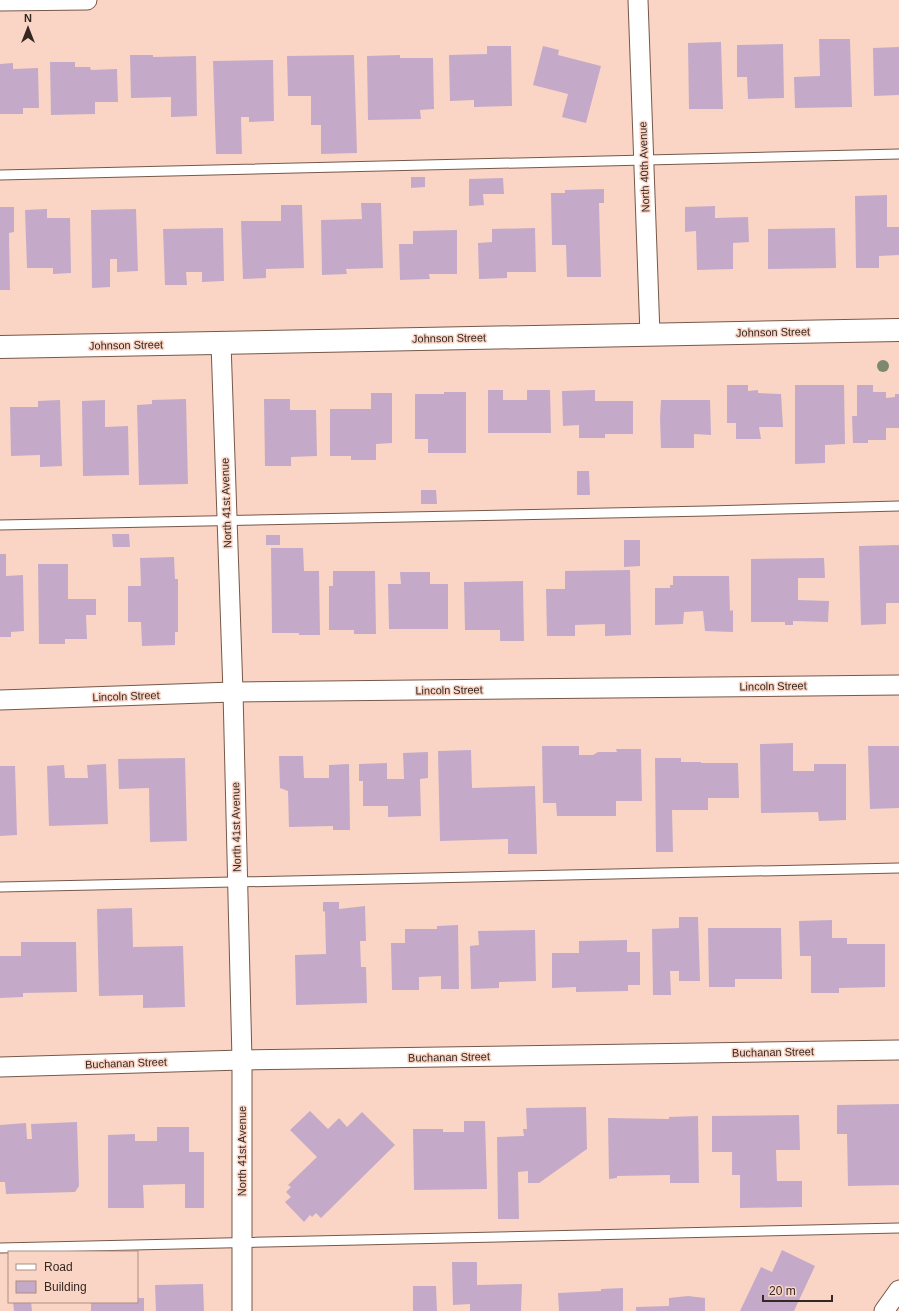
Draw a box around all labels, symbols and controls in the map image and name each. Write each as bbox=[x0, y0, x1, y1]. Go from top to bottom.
north arrow bbox=[8, 8, 48, 48]
text: N bbox=[24, 12, 32, 24]
street label: North 40th Avenue bbox=[636, 121, 652, 213]
street label: Johnson Street bbox=[736, 325, 810, 339]
street label: Johnson Street bbox=[412, 331, 486, 345]
street label: Johnson Street bbox=[89, 338, 163, 352]
street label: North 41st Avenue bbox=[218, 458, 234, 548]
street label: Lincoln Street bbox=[739, 679, 807, 693]
street label: Lincoln Street bbox=[415, 683, 483, 697]
street label: Lincoln Street bbox=[92, 689, 160, 703]
street label: North 41st Avenue bbox=[229, 782, 243, 872]
street label: Buchanan Street bbox=[732, 1045, 814, 1059]
street label: Buchanan Street bbox=[408, 1050, 490, 1064]
street label: Buchanan Street bbox=[85, 1056, 167, 1070]
street label: North 41st Avenue bbox=[236, 1106, 248, 1196]
legend bbox=[8, 1251, 138, 1303]
text: Road bbox=[44, 1260, 73, 1274]
scale bar bbox=[763, 1277, 832, 1303]
text: Building bbox=[44, 1280, 87, 1294]
text: 20 m bbox=[769, 1284, 796, 1298]

